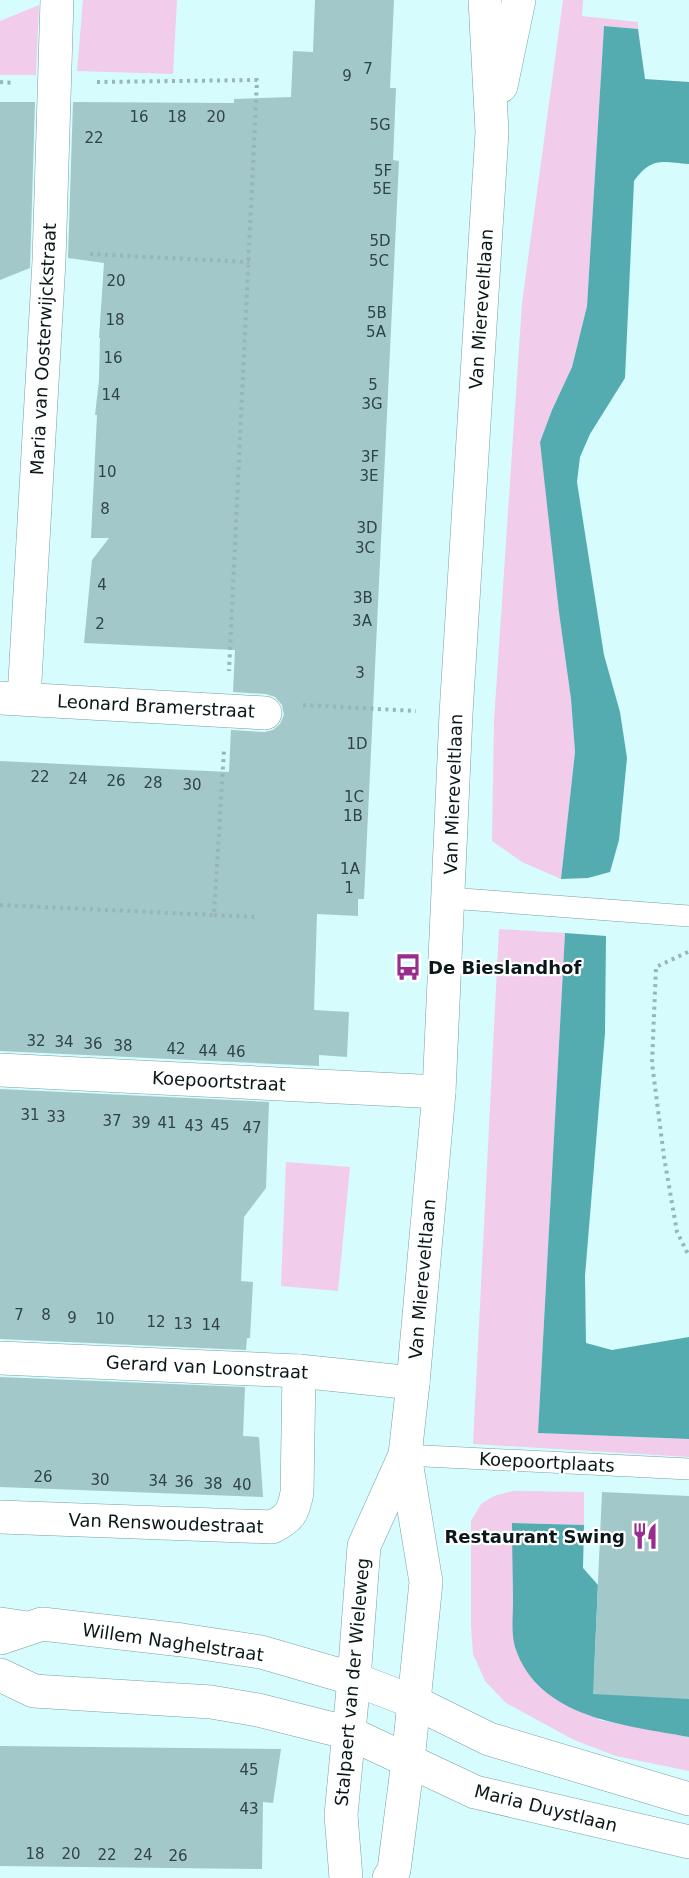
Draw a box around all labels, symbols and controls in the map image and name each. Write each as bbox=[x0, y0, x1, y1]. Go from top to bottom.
house number: 7 bbox=[363, 60, 373, 78]
house number: 9 bbox=[342, 67, 352, 85]
house number: 16 bbox=[129, 108, 149, 126]
house number: 18 bbox=[167, 108, 187, 126]
house number: 20 bbox=[206, 108, 226, 126]
house number: 5G bbox=[369, 116, 391, 134]
house number: 22 bbox=[84, 129, 104, 147]
house number: 5F bbox=[374, 162, 392, 180]
house number: 5E bbox=[372, 180, 392, 198]
street label: Maria van Oosterwijckstraat bbox=[26, 222, 60, 476]
street label: Van Miereveltlaan bbox=[465, 228, 497, 390]
house number: 5D bbox=[369, 232, 391, 250]
house number: 5C bbox=[369, 252, 389, 270]
house number: 20 bbox=[106, 272, 126, 290]
house number: 5B bbox=[367, 304, 387, 322]
house number: 18 bbox=[105, 311, 125, 329]
house number: 5A bbox=[366, 323, 387, 341]
house number: 16 bbox=[103, 349, 123, 367]
house number: 5 bbox=[368, 376, 378, 394]
house number: 14 bbox=[101, 386, 121, 404]
house number: 3G bbox=[361, 395, 383, 413]
house number: 3F bbox=[361, 448, 379, 466]
house number: 10 bbox=[97, 463, 117, 481]
house number: 3E bbox=[359, 467, 379, 485]
house number: 8 bbox=[100, 500, 110, 518]
house number: 3D bbox=[356, 519, 378, 537]
house number: 3C bbox=[355, 539, 375, 557]
house number: 4 bbox=[97, 576, 107, 594]
house number: 3B bbox=[353, 589, 373, 607]
house number: 3A bbox=[352, 612, 373, 630]
house number: 2 bbox=[95, 615, 105, 633]
house number: 3 bbox=[355, 664, 365, 682]
street label: Leonard Bramerstraat bbox=[56, 690, 256, 722]
street label: Van Miereveltlaan bbox=[440, 713, 466, 875]
house number: 1D bbox=[346, 735, 368, 753]
house number: 22 bbox=[30, 768, 50, 786]
house number: 24 bbox=[68, 770, 88, 788]
house number: 26 bbox=[106, 772, 126, 790]
house number: 28 bbox=[143, 774, 163, 792]
house number: 30 bbox=[182, 776, 202, 794]
house number: 1C bbox=[344, 788, 364, 806]
house number: 1B bbox=[343, 807, 363, 825]
house number: 1A bbox=[340, 860, 361, 878]
house number: 1 bbox=[344, 879, 354, 897]
bus stop icon: De Bieslandhof bbox=[393, 952, 423, 982]
place label: De Bieslandhof bbox=[428, 957, 581, 978]
house number: 32 bbox=[26, 1032, 46, 1050]
house number: 34 bbox=[54, 1033, 74, 1051]
house number: 36 bbox=[83, 1035, 103, 1053]
house number: 38 bbox=[113, 1037, 133, 1055]
house number: 42 bbox=[166, 1040, 186, 1058]
house number: 44 bbox=[198, 1042, 218, 1060]
house number: 46 bbox=[226, 1043, 246, 1061]
street label: Koepoortstraat bbox=[152, 1067, 286, 1095]
house number: 31 bbox=[20, 1106, 40, 1124]
house number: 33 bbox=[46, 1108, 66, 1126]
house number: 37 bbox=[102, 1112, 122, 1130]
house number: 39 bbox=[131, 1114, 151, 1132]
house number: 41 bbox=[157, 1114, 177, 1132]
house number: 45 bbox=[210, 1116, 230, 1134]
house number: 43 bbox=[184, 1117, 204, 1135]
house number: 47 bbox=[242, 1119, 262, 1137]
street label: Van Miereveltlaan bbox=[405, 1198, 439, 1360]
house number: 7 bbox=[14, 1306, 24, 1324]
house number: 8 bbox=[41, 1306, 51, 1324]
house number: 9 bbox=[67, 1309, 77, 1327]
house number: 10 bbox=[95, 1310, 115, 1328]
house number: 12 bbox=[146, 1313, 166, 1331]
house number: 13 bbox=[173, 1315, 193, 1333]
house number: 14 bbox=[201, 1316, 221, 1334]
street label: Gerard van Loonstraat bbox=[105, 1351, 309, 1383]
street label: Koepoortplaats bbox=[479, 1448, 615, 1476]
house number: 26 bbox=[33, 1468, 53, 1486]
house number: 30 bbox=[90, 1471, 110, 1489]
house number: 34 bbox=[148, 1472, 168, 1490]
house number: 36 bbox=[174, 1473, 194, 1491]
house number: 38 bbox=[203, 1475, 223, 1493]
house number: 40 bbox=[232, 1476, 252, 1494]
street label: Van Renswoudestraat bbox=[68, 1509, 264, 1537]
restaurant icon: Restaurant Swing bbox=[630, 1521, 660, 1551]
place label: Restaurant Swing bbox=[444, 1526, 625, 1547]
street label: Stalpaert van der Wieleweg bbox=[331, 1557, 373, 1807]
street label: Willem Naghelstraat bbox=[81, 1619, 265, 1665]
house number: 45 bbox=[239, 1761, 259, 1779]
street label: Maria Duystlaan bbox=[472, 1780, 620, 1836]
house number: 43 bbox=[239, 1800, 259, 1818]
house number: 18 bbox=[25, 1845, 45, 1863]
house number: 20 bbox=[61, 1845, 81, 1863]
house number: 22 bbox=[97, 1846, 117, 1864]
house number: 24 bbox=[133, 1846, 153, 1864]
house number: 26 bbox=[168, 1847, 188, 1865]

